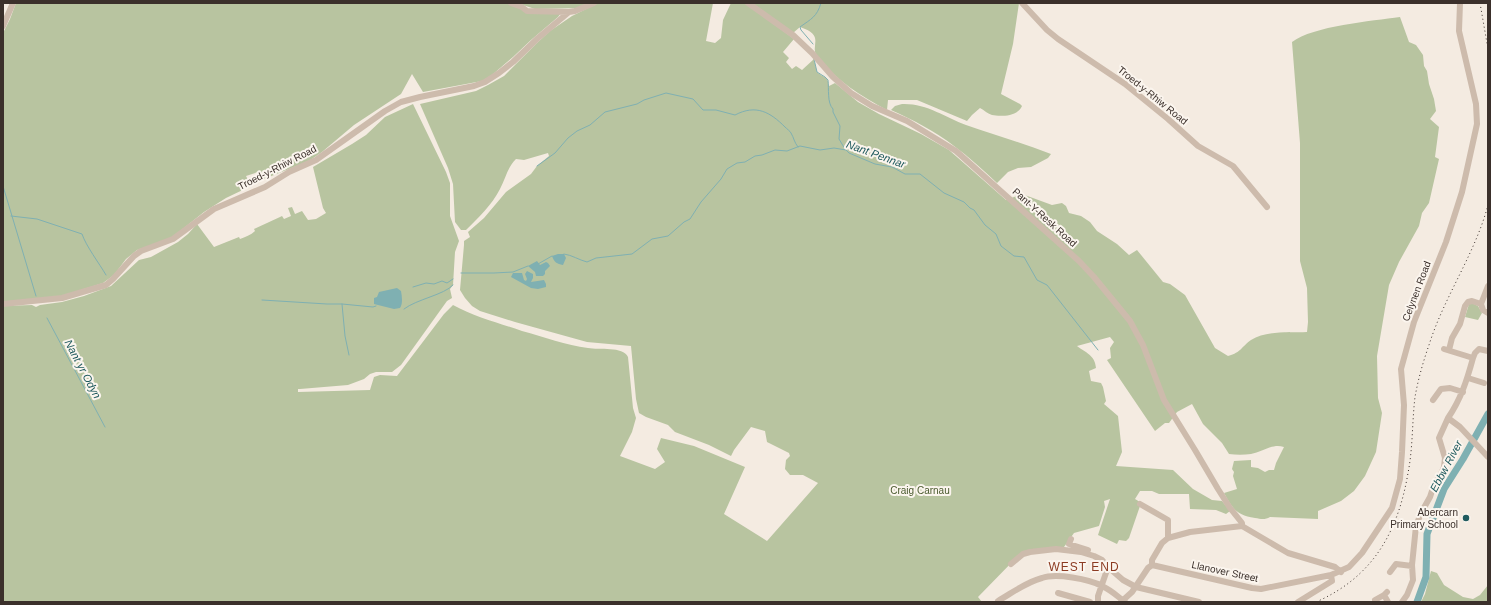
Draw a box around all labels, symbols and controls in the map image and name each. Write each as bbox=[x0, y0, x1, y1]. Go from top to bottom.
street label: Troed-y-Rhiw Road bbox=[1116, 64, 1190, 127]
water label: Nant Pennar bbox=[845, 138, 908, 171]
street label: Troed-y-Rhiw Road bbox=[236, 143, 318, 192]
street label: Pant-Y-Resk Road bbox=[1010, 186, 1079, 249]
street label: Celynen Road bbox=[1400, 260, 1433, 323]
water label: Nant yr Odyn bbox=[62, 338, 104, 400]
water label: Ebbw River bbox=[1427, 437, 1465, 494]
park label: Craig Carnau bbox=[890, 485, 950, 496]
place label: Abercarn Primary School bbox=[1390, 507, 1458, 530]
marker: Abercarn Primary School bbox=[1461, 513, 1471, 523]
street label: Llanover Street bbox=[1191, 559, 1259, 584]
district label: WEST END bbox=[1048, 560, 1120, 574]

